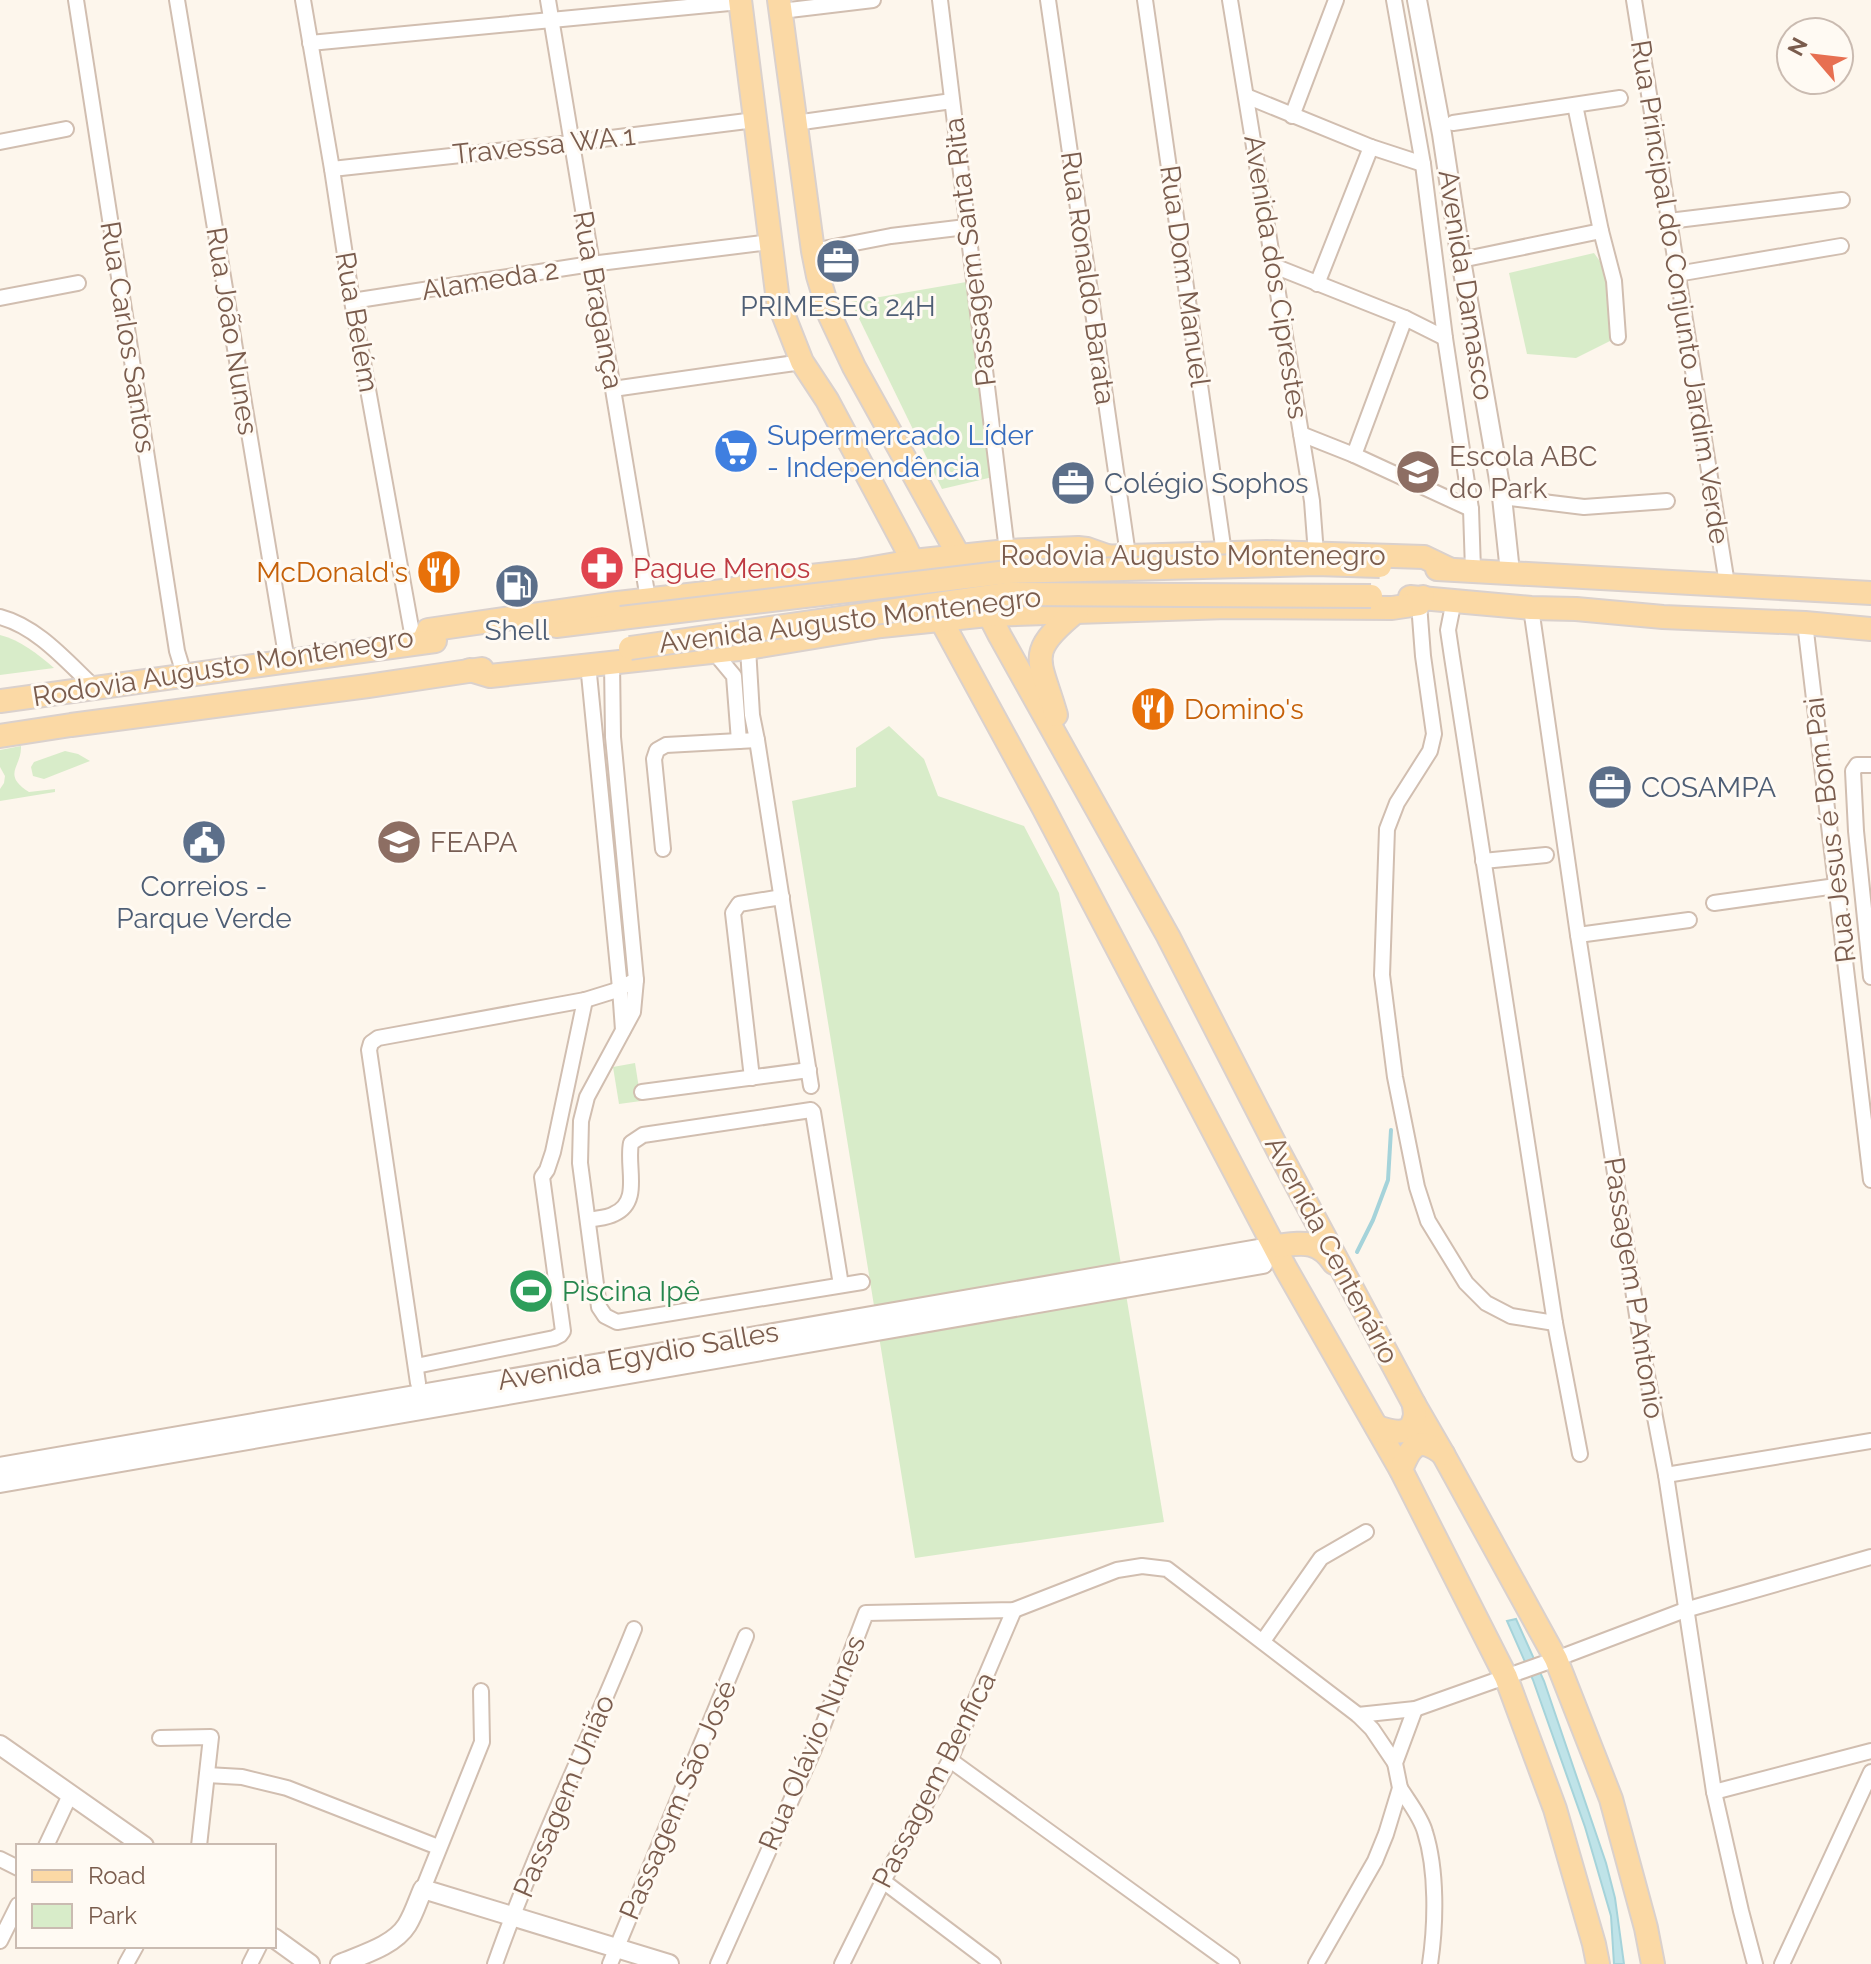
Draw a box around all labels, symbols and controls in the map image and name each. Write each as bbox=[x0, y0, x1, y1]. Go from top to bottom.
north arrow bbox=[1775, 16, 1855, 96]
text: N bbox=[1782, 33, 1813, 60]
street label: Rua Principal do Conjunto Jardim Verde bbox=[1624, 38, 1736, 546]
street label: Passagem Santa Rita bbox=[937, 116, 1003, 388]
street label: Travessa WA 1 bbox=[451, 119, 637, 171]
street label: Avenida dos Ciprestes bbox=[1237, 133, 1315, 421]
street label: Rua Ronaldo Barata bbox=[1054, 149, 1122, 407]
street label: Rua Dom Manuel bbox=[1153, 163, 1217, 389]
street label: Avenida Damasco bbox=[1432, 167, 1500, 403]
street label: Rua Bragança bbox=[566, 208, 630, 392]
street label: Rua Carlos Santos bbox=[93, 219, 163, 455]
street label: Rua João Nunes bbox=[199, 225, 265, 437]
office icon: PRIMESEG 24H bbox=[814, 237, 862, 285]
street label: Rua Belém bbox=[328, 249, 386, 395]
street label: Alameda 2 bbox=[419, 253, 561, 307]
place label: PRIMESEG 24H bbox=[740, 290, 936, 323]
place label: Supermercado Líder - Independência bbox=[767, 419, 1034, 484]
supermarket icon: Supermercado Líder - Independência bbox=[712, 427, 760, 475]
place label: Escola ABC do Park bbox=[1449, 440, 1597, 505]
school or university icon: Escola ABC do Park bbox=[1394, 448, 1442, 496]
office icon: Colégio Sophos bbox=[1049, 459, 1097, 507]
place label: Colégio Sophos bbox=[1104, 467, 1309, 500]
street label: Rodovia Augusto Montenegro bbox=[1000, 539, 1386, 572]
pharmacy icon: Pague Menos bbox=[578, 544, 626, 592]
restaurant icon: McDonald's bbox=[415, 548, 463, 596]
place label: Pague Menos bbox=[633, 552, 810, 585]
place label: McDonald's bbox=[256, 556, 408, 589]
fuel station icon: Shell bbox=[493, 562, 541, 610]
street label: Avenida Augusto Montenegro bbox=[657, 580, 1043, 660]
place label: Shell bbox=[485, 614, 550, 647]
street label: Rodovia Augusto Montenegro bbox=[30, 621, 416, 713]
restaurant icon: Domino's bbox=[1129, 685, 1177, 733]
place label: Domino's bbox=[1184, 693, 1304, 726]
street label: Rua Jesus é Bom Pai bbox=[1797, 695, 1863, 965]
office icon: COSAMPA bbox=[1586, 763, 1634, 811]
place label: COSAMPA bbox=[1641, 771, 1776, 804]
public building icon: Correios - Parque Verde bbox=[180, 818, 228, 866]
school or university icon: FEAPA bbox=[375, 818, 423, 866]
place label: FEAPA bbox=[430, 826, 518, 859]
place label: Correios - Parque Verde bbox=[116, 870, 292, 935]
street label: Avenida Centenário bbox=[1258, 1131, 1406, 1369]
street label: Passagem P Antonio bbox=[1597, 1155, 1671, 1421]
sports icon: Piscina Ipê bbox=[507, 1267, 555, 1315]
place label: Piscina Ipê bbox=[562, 1275, 700, 1308]
street label: Avenida Egydio Salles bbox=[495, 1315, 781, 1397]
street label: Rua Olávio Nunes bbox=[752, 1631, 872, 1855]
street label: Passagem Benfica bbox=[865, 1667, 1003, 1893]
street label: Passagem São José bbox=[613, 1675, 743, 1925]
street label: Passagem União bbox=[506, 1690, 622, 1902]
legend bbox=[16, 1844, 276, 1948]
text: Road bbox=[88, 1861, 146, 1890]
text: Park bbox=[88, 1901, 137, 1930]

